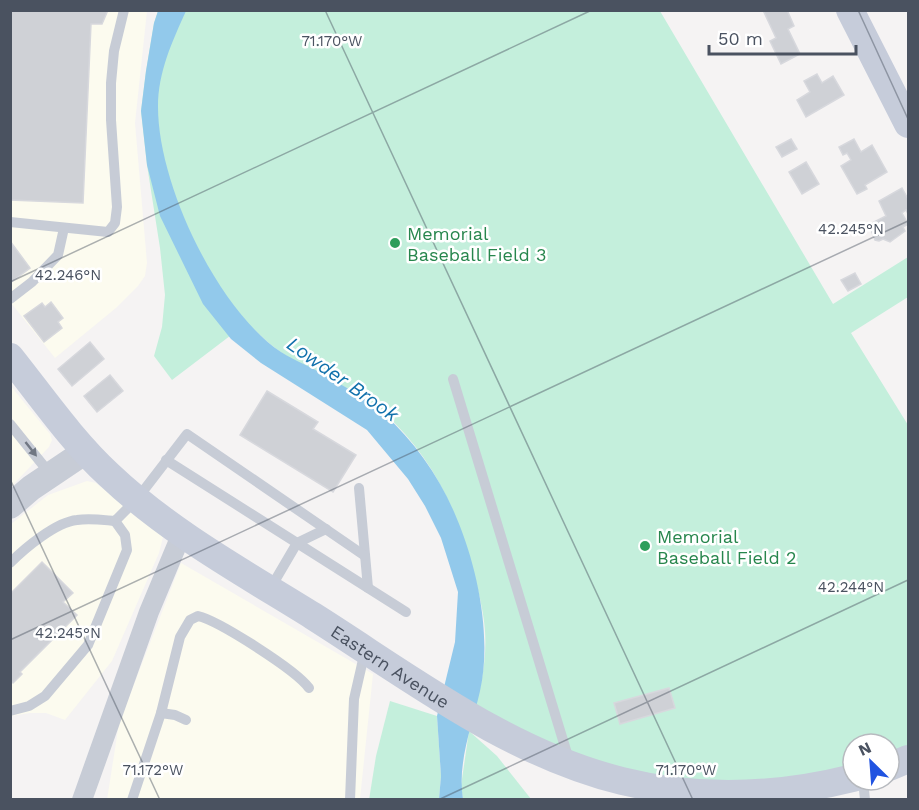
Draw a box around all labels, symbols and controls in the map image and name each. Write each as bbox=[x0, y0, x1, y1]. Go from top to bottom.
scale bar bbox=[709, 18, 856, 56]
text: 50 m bbox=[718, 28, 763, 49]
text: 71.170°W bbox=[301, 32, 363, 50]
text: 42.245°N bbox=[818, 220, 884, 238]
place label: Memorial Baseball Field 3 bbox=[407, 223, 546, 265]
marker: Memorial Baseball Field 3 bbox=[388, 236, 402, 250]
text: 42.246°N bbox=[35, 266, 101, 284]
water label: Lowder Brook bbox=[282, 332, 405, 427]
one-way arrow bbox=[24, 442, 36, 457]
place label: Memorial Baseball Field 2 bbox=[657, 526, 796, 568]
marker: Memorial Baseball Field 2 bbox=[638, 539, 652, 553]
text: 42.244°N bbox=[818, 578, 884, 596]
street label: Eastern Avenue bbox=[327, 620, 454, 712]
text: 42.245°N bbox=[35, 624, 101, 642]
north arrow bbox=[841, 732, 901, 792]
text: N bbox=[855, 738, 874, 760]
text: 71.172°W bbox=[123, 761, 183, 779]
text: 71.170°W bbox=[655, 761, 717, 779]

